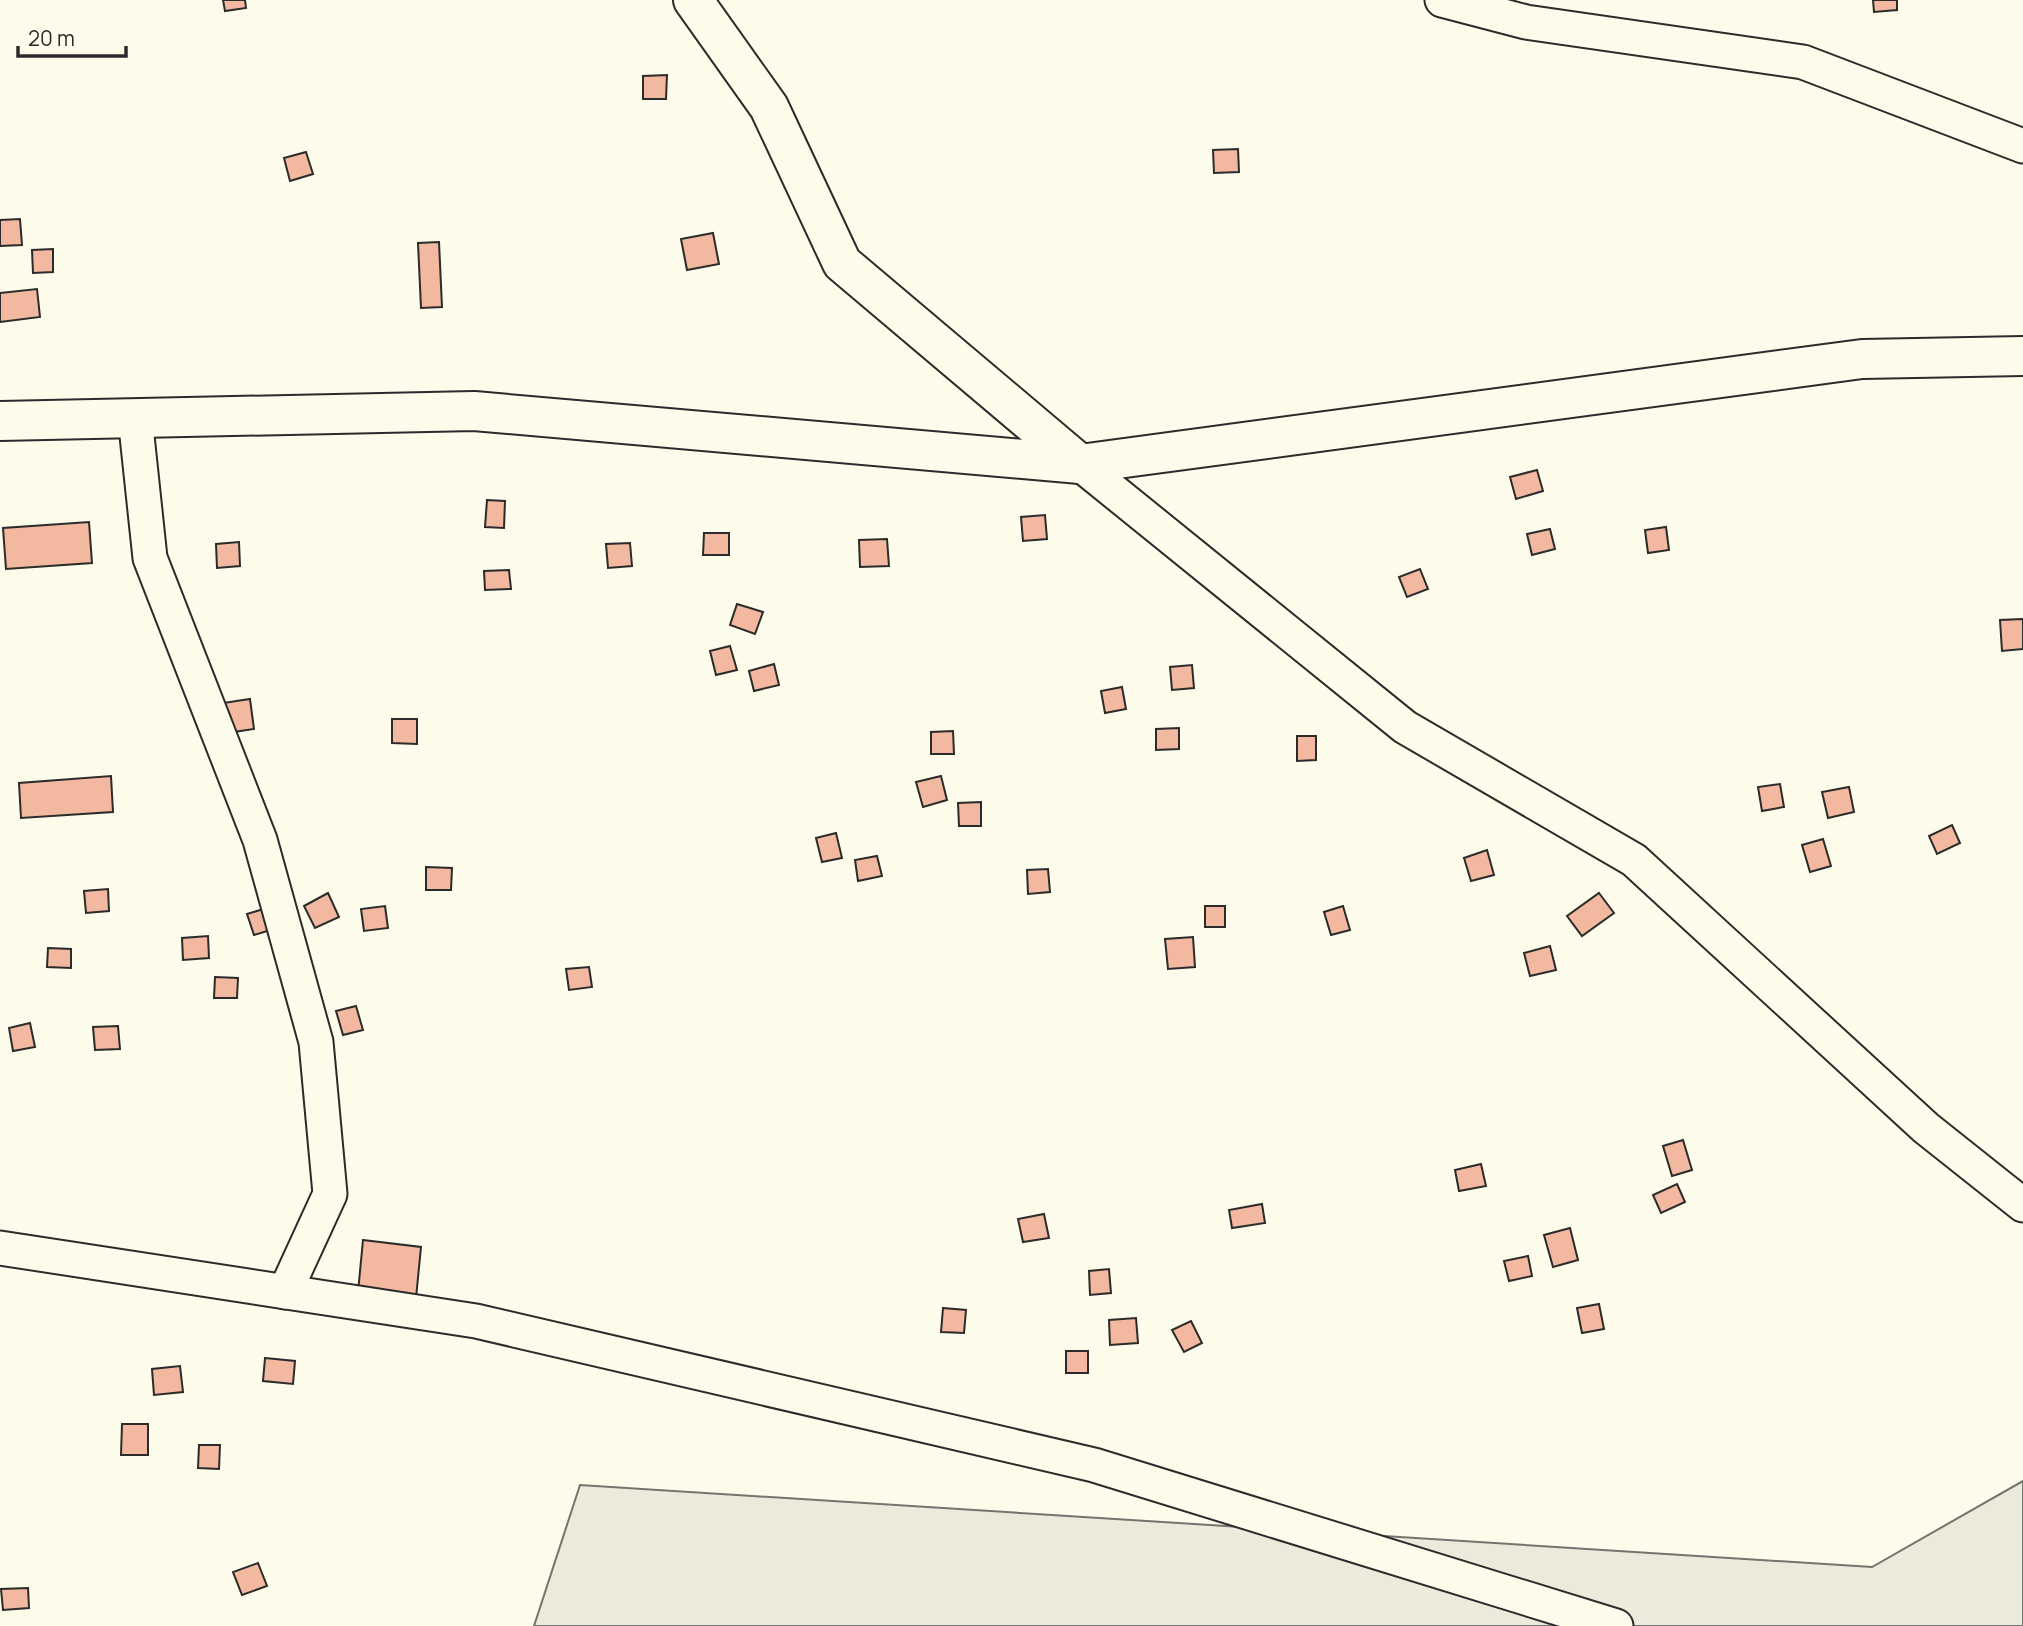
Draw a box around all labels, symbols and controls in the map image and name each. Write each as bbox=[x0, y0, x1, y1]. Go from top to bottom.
scale bar bbox=[18, 14, 126, 58]
text: 20 m bbox=[28, 24, 75, 52]

